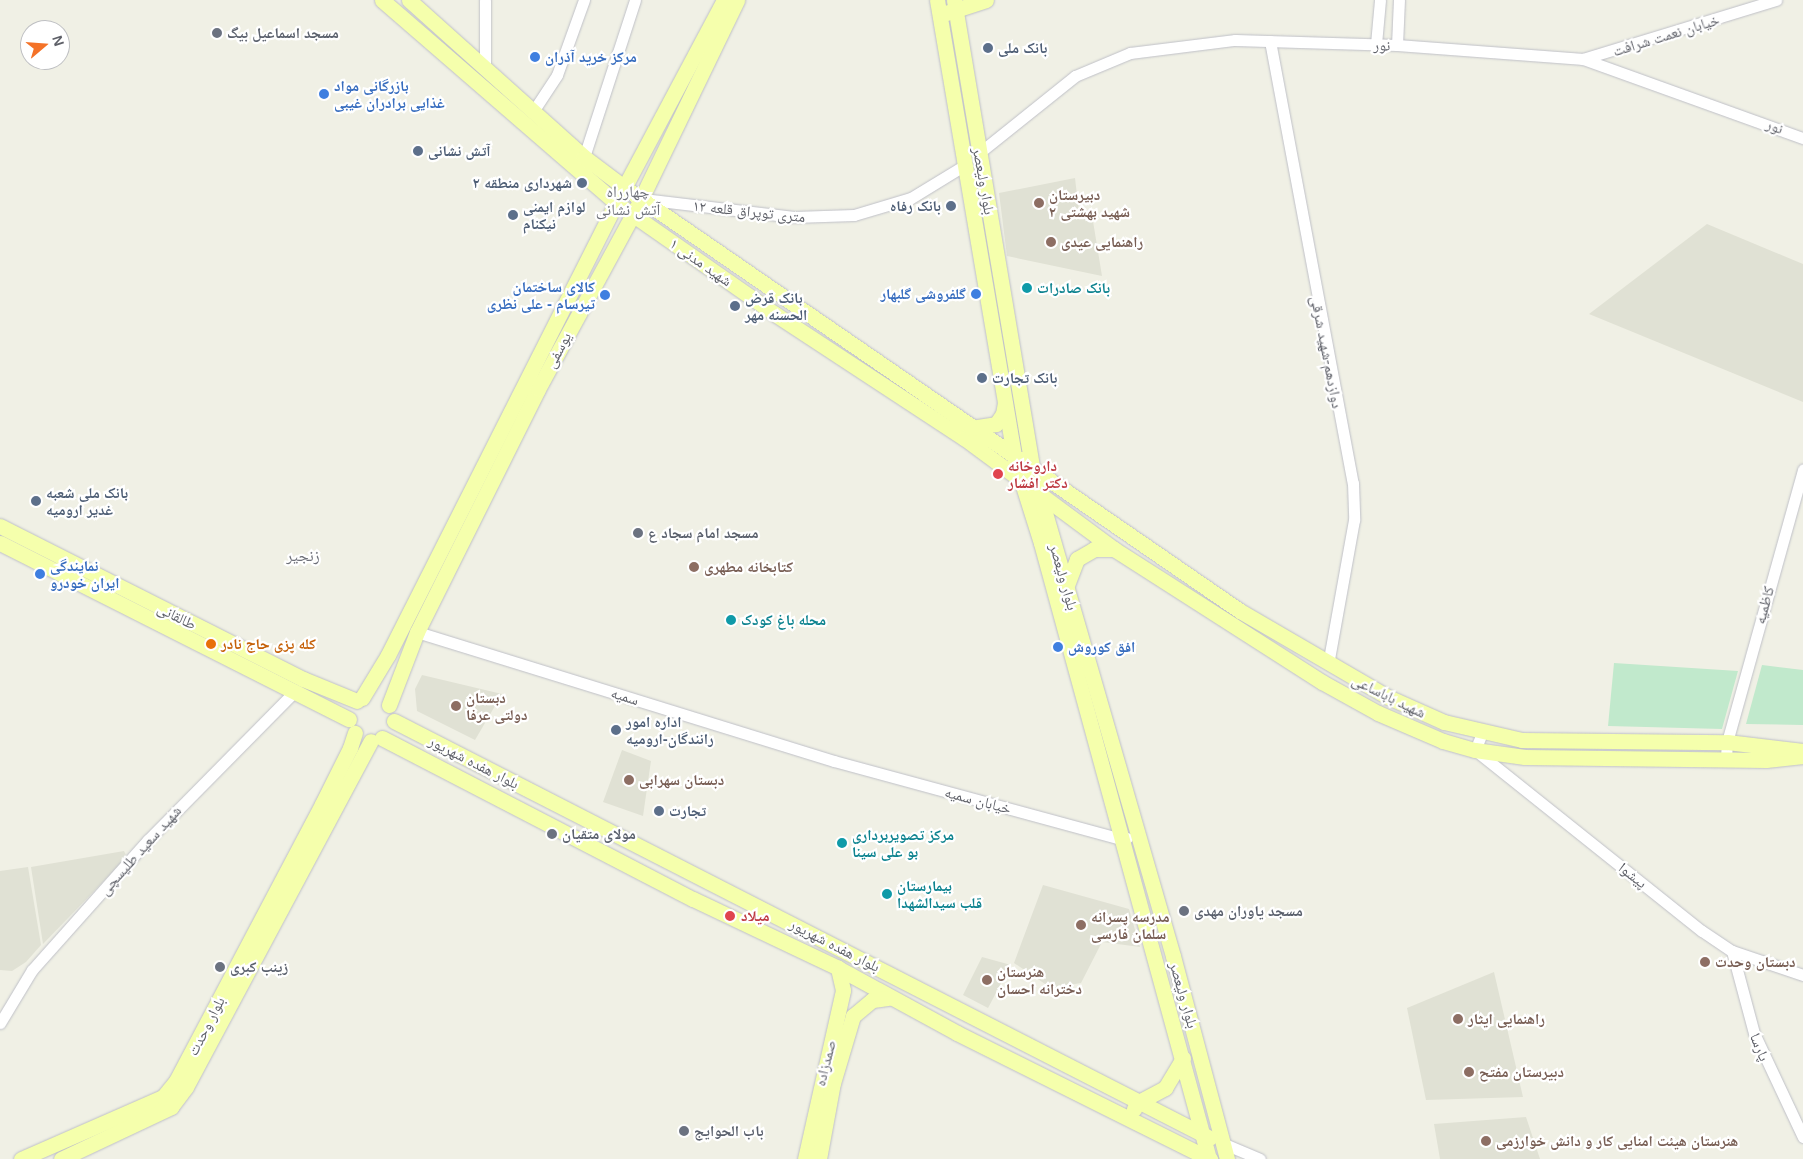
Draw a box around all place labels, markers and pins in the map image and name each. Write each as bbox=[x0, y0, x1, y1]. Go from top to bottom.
place label: مسجد اسماعیل بیگ bbox=[227, 24, 339, 42]
marker: مسجد اسماعیل بیگ bbox=[211, 27, 223, 39]
place label: بانک ملی bbox=[998, 39, 1047, 57]
marker: بانک ملی bbox=[982, 42, 994, 54]
place label: مرکز خرید آذران bbox=[545, 48, 637, 66]
marker: مرکز خرید آذران bbox=[529, 51, 541, 63]
place label: بازرگانی مواد غذایی برادران غیبی bbox=[334, 76, 445, 111]
marker: بازرگانی مواد غذایی برادران غیبی bbox=[318, 88, 330, 100]
place label: آتش نشانی bbox=[428, 142, 491, 160]
marker: آتش نشانی bbox=[412, 145, 424, 157]
place label: شهرداری منطقه ۲ bbox=[473, 174, 572, 192]
marker: شهرداری منطقه ۲ bbox=[576, 177, 588, 189]
place label: دبیرستان شهید بهشتی ۲ bbox=[1049, 185, 1130, 220]
place label: لوازم ایمنی نیکنام bbox=[523, 197, 586, 232]
place label: بانک رفاه bbox=[890, 197, 941, 215]
marker: دبیرستان شهید بهشتی ۲ bbox=[1033, 197, 1045, 209]
marker: بانک رفاه bbox=[945, 200, 957, 212]
marker: لوازم ایمنی نیکنام bbox=[507, 209, 519, 221]
place label: راهنمایی عیدی bbox=[1061, 233, 1143, 251]
marker: راهنمایی عیدی bbox=[1045, 236, 1057, 248]
place label: کالای ساختمان تیرسام - علی نظری bbox=[487, 277, 595, 312]
place label: بانک صادرات bbox=[1037, 279, 1110, 297]
marker: بانک صادرات bbox=[1021, 282, 1033, 294]
place label: گلفروشی گلبهار bbox=[880, 285, 966, 303]
place label: بانک قرض الحسنه مهر bbox=[745, 288, 807, 323]
marker: گلفروشی گلبهار bbox=[970, 288, 982, 300]
marker: کالای ساختمان تیرسام - علی نظری bbox=[599, 289, 611, 301]
marker: بانک قرض الحسنه مهر bbox=[729, 300, 741, 312]
place label: بانک تجارت bbox=[992, 369, 1057, 387]
marker: بانک تجارت bbox=[976, 372, 988, 384]
place label: داروخانه دکتر افشار bbox=[1008, 456, 1068, 491]
marker: داروخانه دکتر افشار bbox=[992, 468, 1004, 480]
place label: بانک ملی شعبه غدیر ارومیه bbox=[46, 483, 128, 518]
marker: بانک ملی شعبه غدیر ارومیه bbox=[30, 495, 42, 507]
place label: مسجد امام سجاد ع bbox=[648, 524, 759, 542]
marker: مسجد امام سجاد ع bbox=[632, 527, 644, 539]
place label: نمایندگی ایران خودرو bbox=[50, 556, 120, 591]
place label: کتابخانه مطهری bbox=[704, 558, 793, 576]
marker: کتابخانه مطهری bbox=[688, 561, 700, 573]
marker: نمایندگی ایران خودرو bbox=[34, 568, 46, 580]
place label: محله باغ کودک bbox=[741, 611, 826, 629]
marker: محله باغ کودک bbox=[725, 614, 737, 626]
place label: کله پزى حاج نادر bbox=[221, 635, 316, 653]
marker: کله پزى حاج نادر bbox=[205, 638, 217, 650]
place label: افق کوروش bbox=[1068, 638, 1135, 656]
marker: افق کوروش bbox=[1052, 641, 1064, 653]
place label: دبستان دولتی عرفا bbox=[466, 688, 528, 723]
marker: دبستان دولتی عرفا bbox=[450, 700, 462, 712]
place label: اداره امور رانندگان-ارومیه bbox=[626, 712, 714, 747]
marker: اداره امور رانندگان-ارومیه bbox=[610, 724, 622, 736]
place label: دبستان سهرابی bbox=[639, 771, 724, 789]
marker: دبستان سهرابی bbox=[623, 774, 635, 786]
place label: تجارت bbox=[669, 802, 706, 820]
marker: تجارت bbox=[653, 805, 665, 817]
place label: مولای متقیان bbox=[562, 825, 636, 843]
place label: مرکز تصویربرداری بو علی سینا bbox=[852, 825, 954, 860]
marker: مولای متقیان bbox=[546, 828, 558, 840]
marker: مرکز تصویربرداری بو علی سینا bbox=[836, 837, 848, 849]
place label: بیمارستان قلب سیدالشهدا bbox=[897, 876, 982, 911]
marker: بیمارستان قلب سیدالشهدا bbox=[881, 888, 893, 900]
place label: مسجد یاوران مهدی bbox=[1194, 902, 1303, 920]
marker: مسجد یاوران مهدی bbox=[1178, 905, 1190, 917]
place label: میلاد bbox=[741, 907, 769, 925]
place label: مدرسه پسرانه سلمان فارسی bbox=[1091, 907, 1170, 942]
marker: میلاد bbox=[723, 909, 737, 923]
marker: مدرسه پسرانه سلمان فارسی bbox=[1075, 919, 1087, 931]
place label: دبستان وحدت bbox=[1715, 953, 1796, 971]
marker: دبستان وحدت bbox=[1699, 956, 1711, 968]
place label: زینب کبری bbox=[230, 958, 288, 976]
marker: زینب کبری bbox=[214, 961, 226, 973]
place label: هنرستان دخترانه احسان bbox=[997, 962, 1082, 997]
marker: هنرستان دخترانه احسان bbox=[981, 974, 993, 986]
place label: راهنمایی ایثار bbox=[1468, 1010, 1545, 1028]
marker: راهنمایی ایثار bbox=[1452, 1013, 1464, 1025]
place label: دبیرستان مفتح bbox=[1479, 1063, 1564, 1081]
marker: دبیرستان مفتح bbox=[1463, 1066, 1475, 1078]
place label: باب الحوایج bbox=[694, 1122, 764, 1140]
marker: باب الحوایج bbox=[678, 1125, 690, 1137]
place label: هنرستان هیئت امنایی کار و دانش خوارزمی bbox=[1496, 1132, 1738, 1150]
marker: هنرستان هیئت امنایی کار و دانش خوارزمی bbox=[1480, 1135, 1492, 1147]

